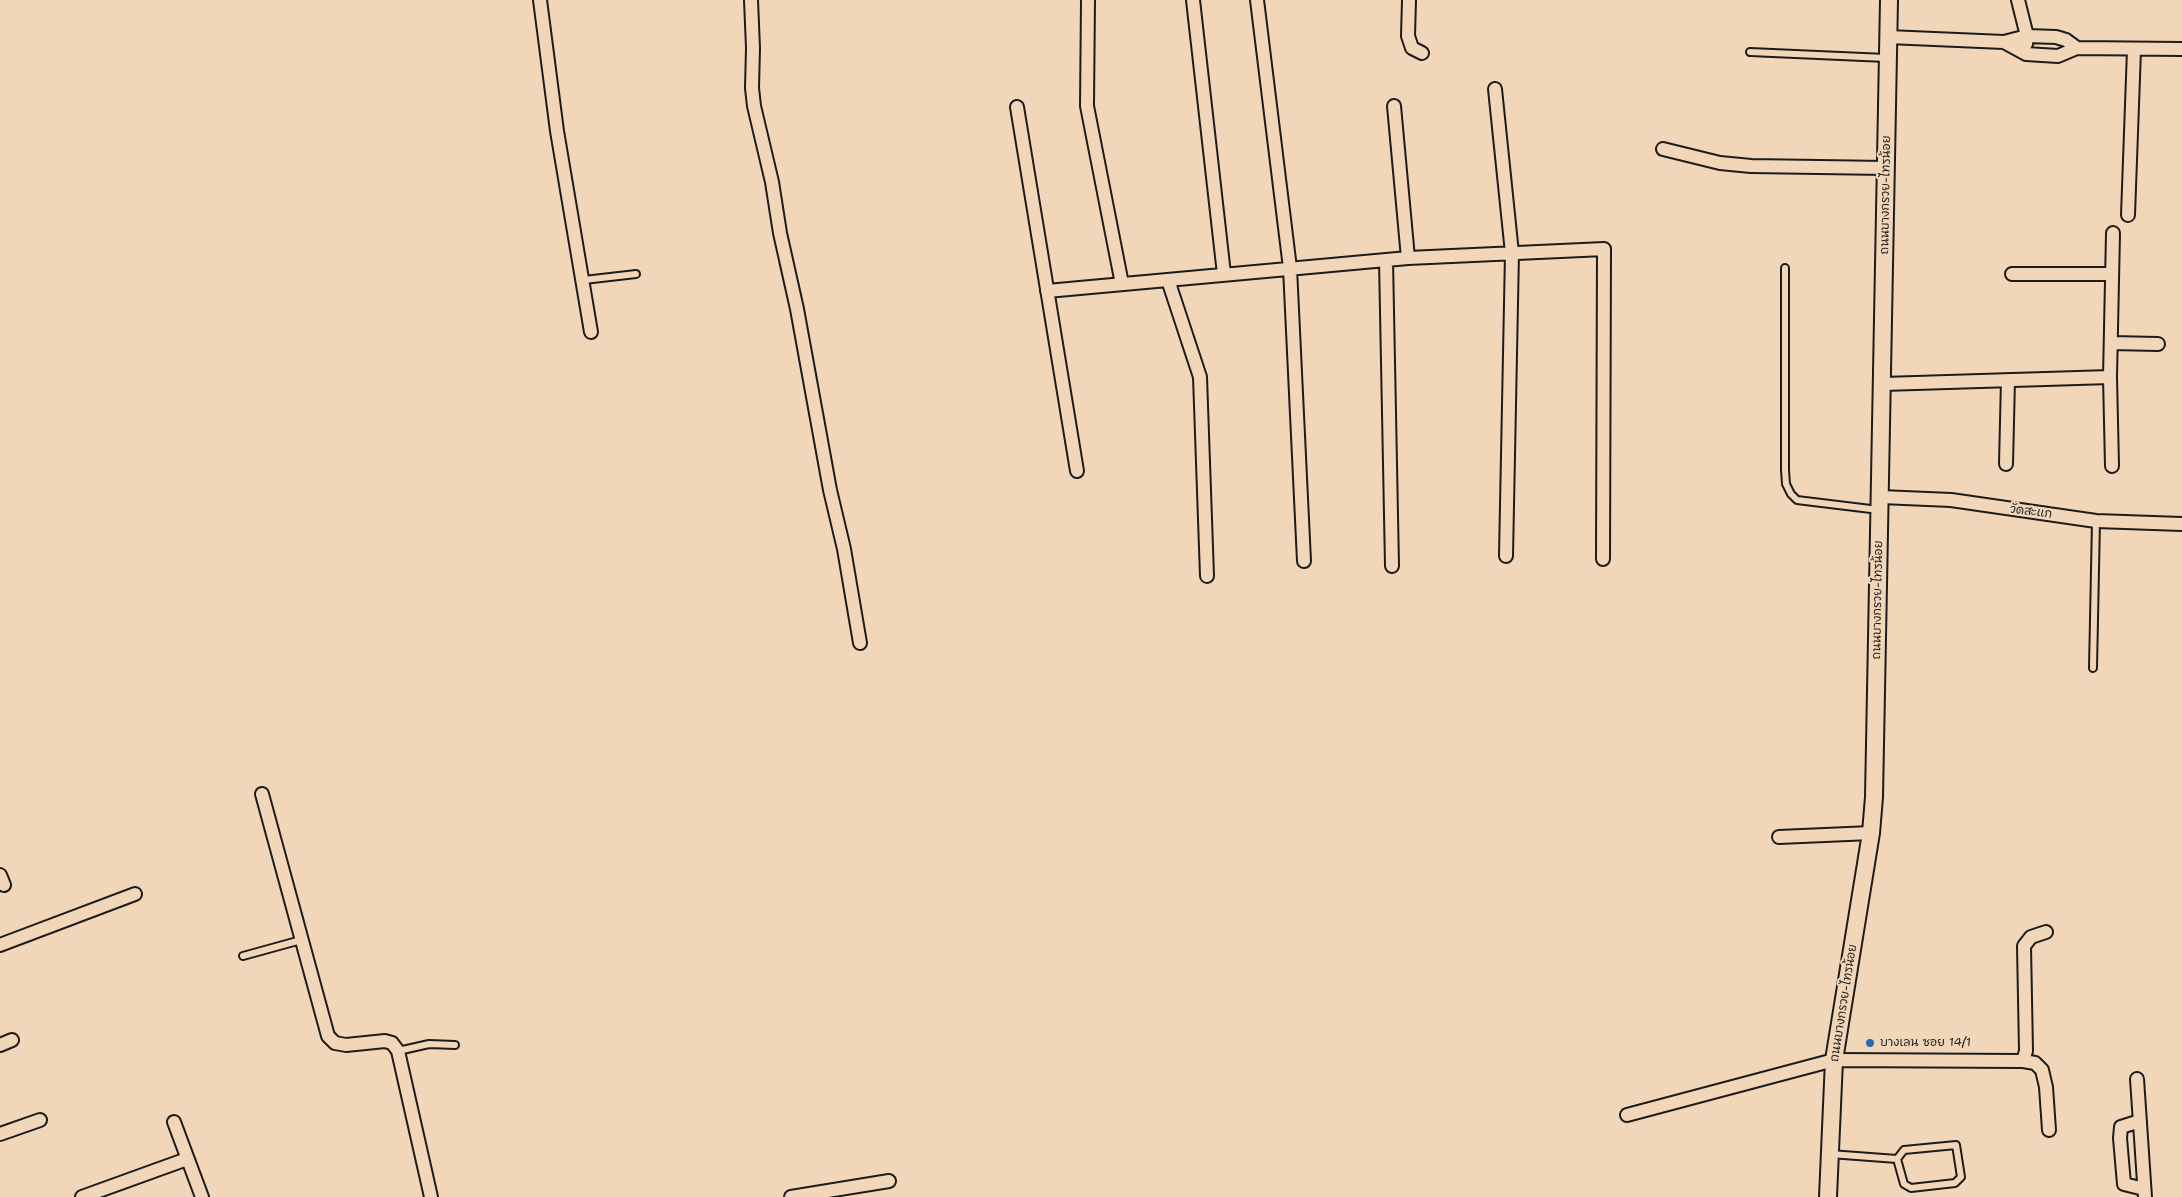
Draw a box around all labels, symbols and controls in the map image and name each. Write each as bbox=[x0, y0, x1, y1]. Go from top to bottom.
street label: ถนนบางกรวย-ไทรน้อย bbox=[1878, 135, 1894, 255]
street label: วัดสะแก bbox=[2009, 502, 2053, 522]
street label: ถนนบางกรวย-ไทรน้อย bbox=[1870, 540, 1886, 660]
street label: ถนนบางกรวย-ไทรน้อย bbox=[1828, 943, 1860, 1063]
place label: บางเลน ซอย 14/1 bbox=[1880, 1036, 1971, 1050]
marker: บางเลน ซอย 14/1 bbox=[1864, 1037, 1876, 1049]

